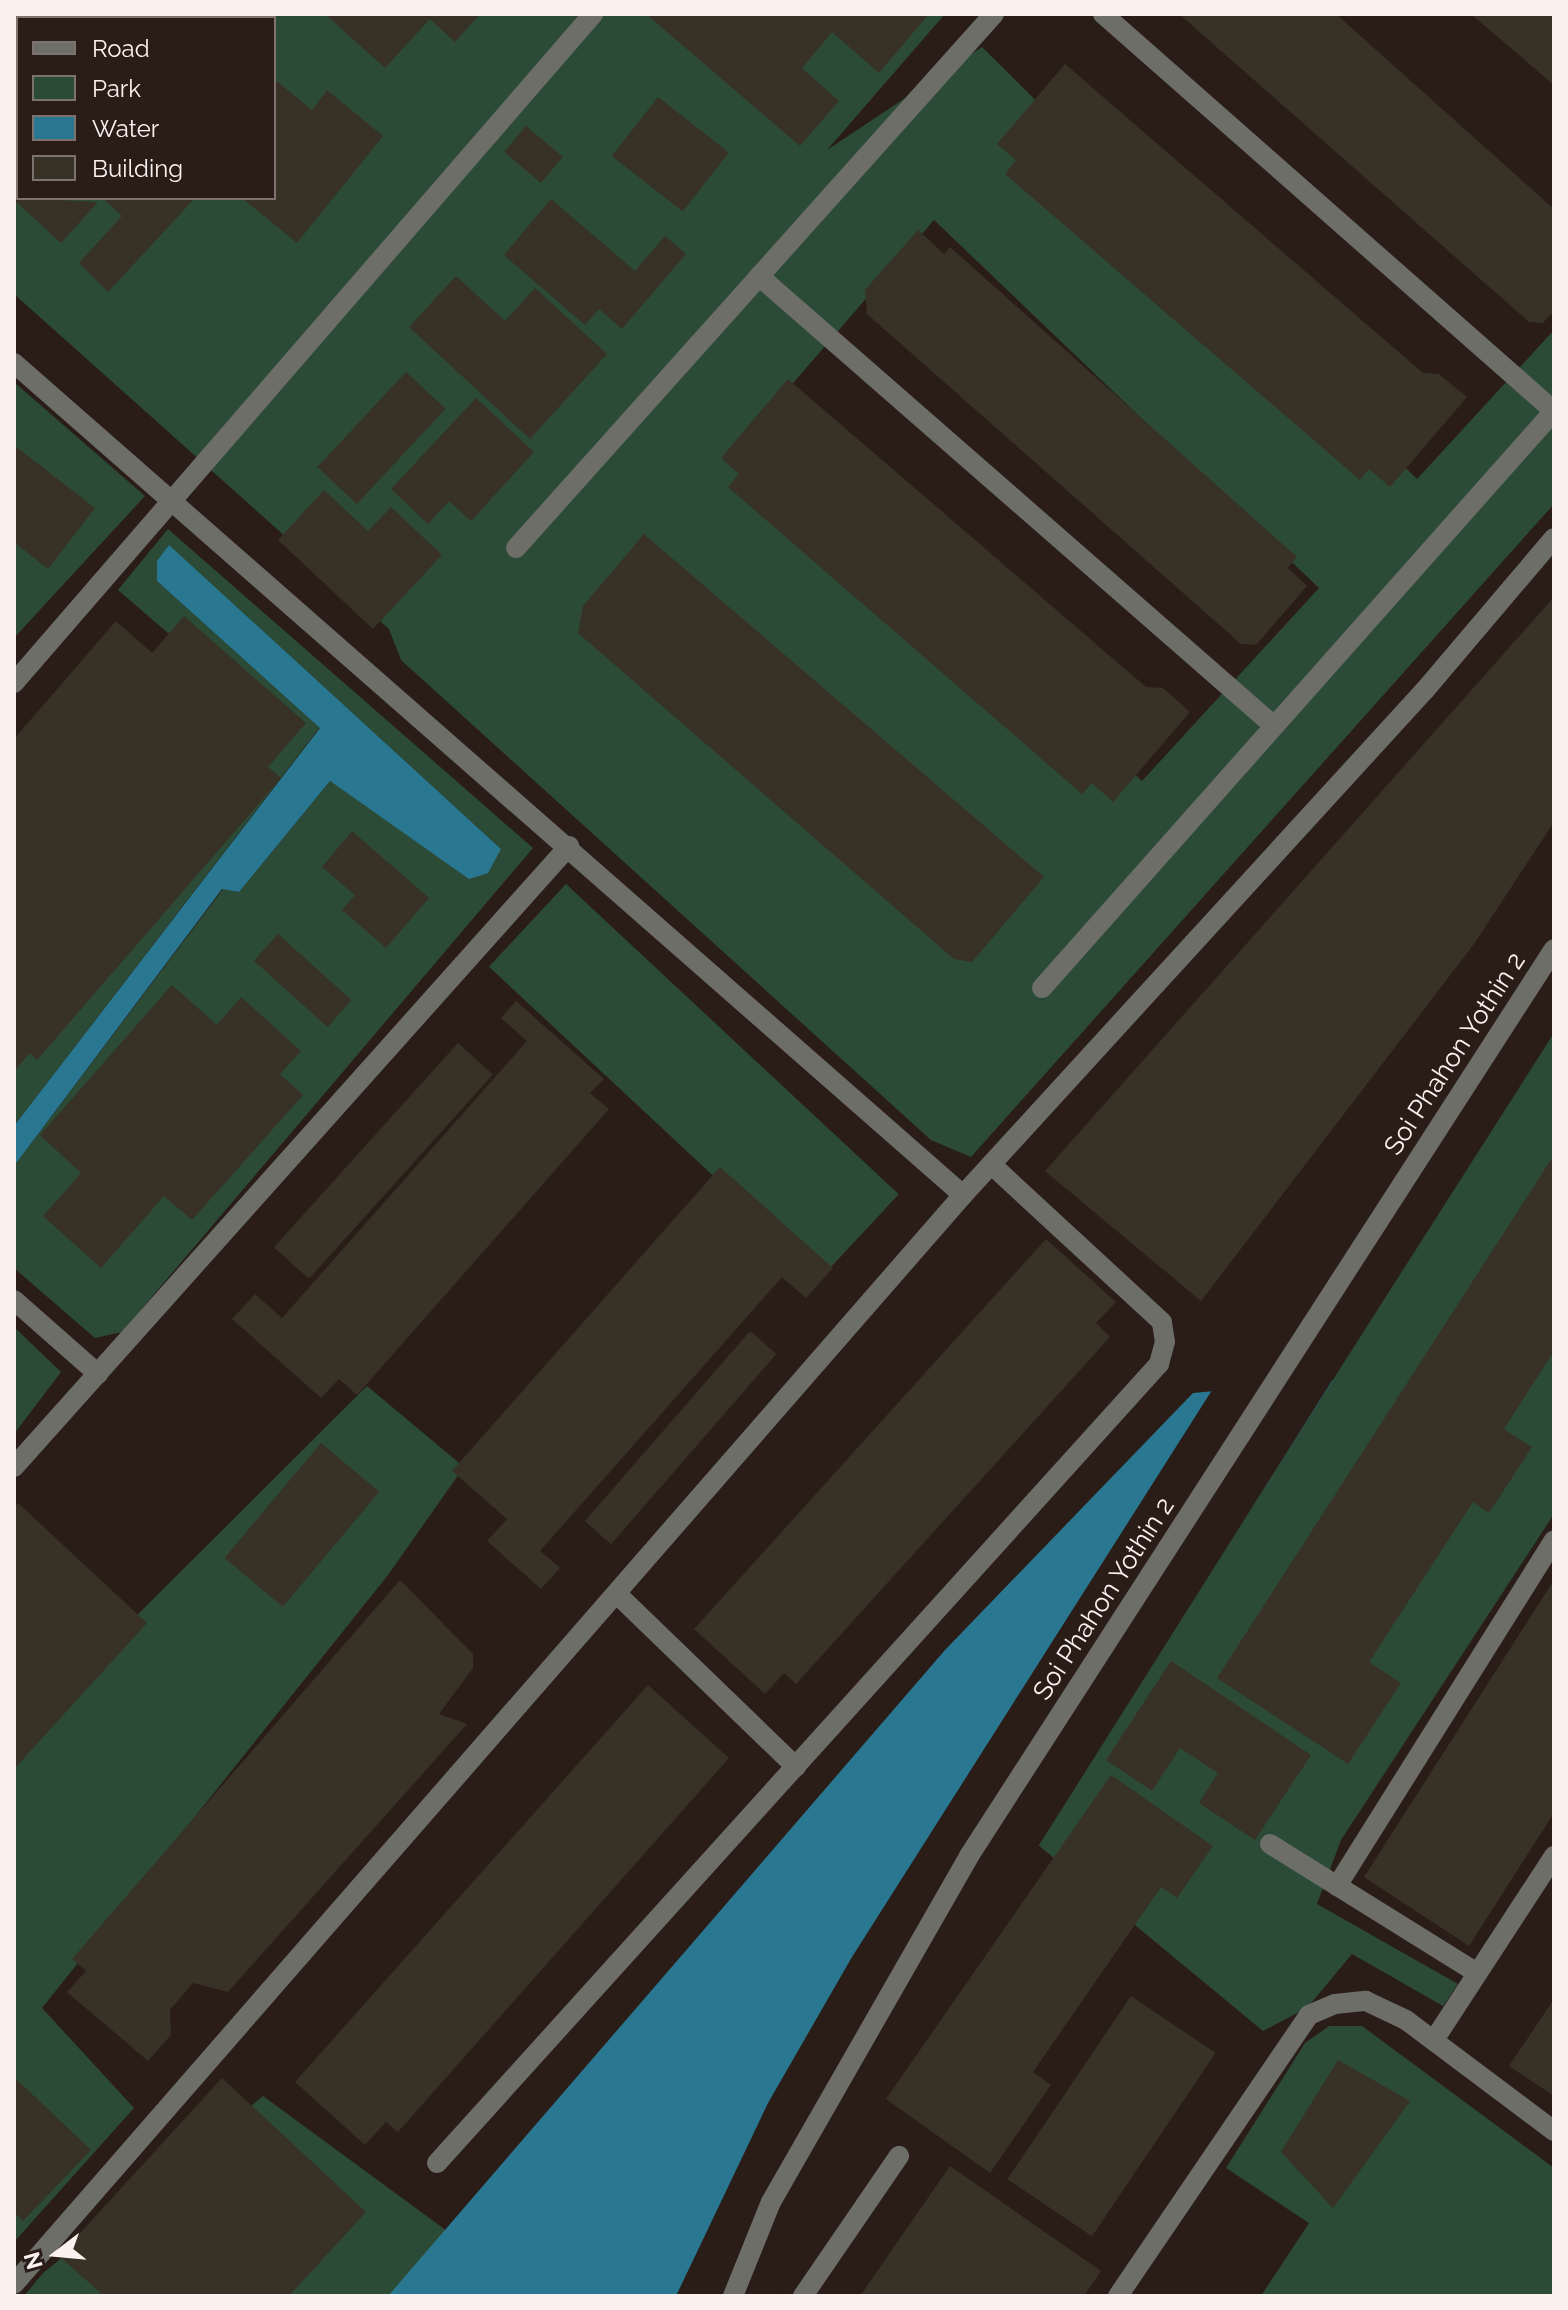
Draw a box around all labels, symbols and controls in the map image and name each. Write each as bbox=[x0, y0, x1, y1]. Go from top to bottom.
legend bbox=[16, 16, 276, 200]
text: Road bbox=[92, 34, 150, 63]
text: Park bbox=[92, 74, 141, 103]
text: Water bbox=[92, 114, 159, 143]
text: Building bbox=[92, 154, 183, 183]
street label: Soi Phahon Yothin 2 bbox=[1378, 946, 1532, 1162]
street label: Soi Phahon Yothin 2 bbox=[1027, 1491, 1181, 1707]
north arrow bbox=[16, 2214, 96, 2294]
text: N bbox=[18, 2249, 48, 2272]

